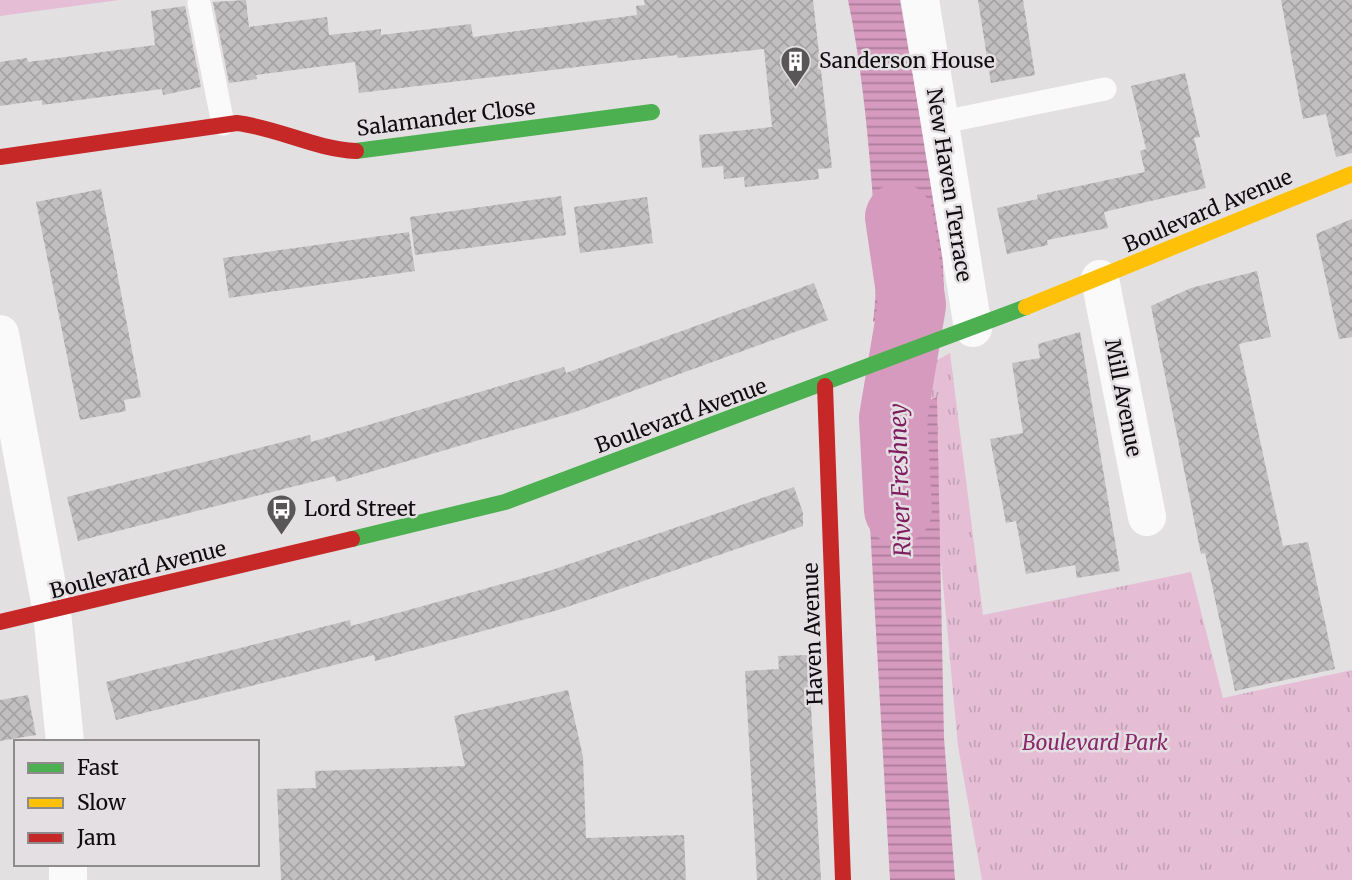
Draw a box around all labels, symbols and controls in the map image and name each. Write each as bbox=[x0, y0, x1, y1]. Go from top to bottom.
building icon: Sanderson House bbox=[779, 44, 813, 88]
place label: Sanderson House bbox=[819, 47, 995, 74]
street label: New Haven Terrace bbox=[921, 86, 978, 284]
street label: Salamander Close bbox=[355, 93, 537, 142]
street label: Boulevard Avenue bbox=[1119, 163, 1296, 258]
street label: Mill Avenue bbox=[1099, 337, 1148, 459]
street label: Boulevard Avenue bbox=[591, 372, 770, 459]
water label: River Freshney bbox=[882, 403, 917, 557]
bus stop icon: Lord Street bbox=[264, 492, 298, 536]
place label: Lord Street bbox=[304, 495, 416, 522]
street label: Boulevard Avenue bbox=[47, 535, 229, 604]
street label: Haven Avenue bbox=[797, 562, 828, 706]
park label: Boulevard Park bbox=[1022, 729, 1169, 756]
legend bbox=[14, 740, 259, 866]
text: Fast bbox=[77, 754, 119, 781]
text: Slow bbox=[77, 789, 126, 816]
text: Jam bbox=[76, 824, 116, 851]

